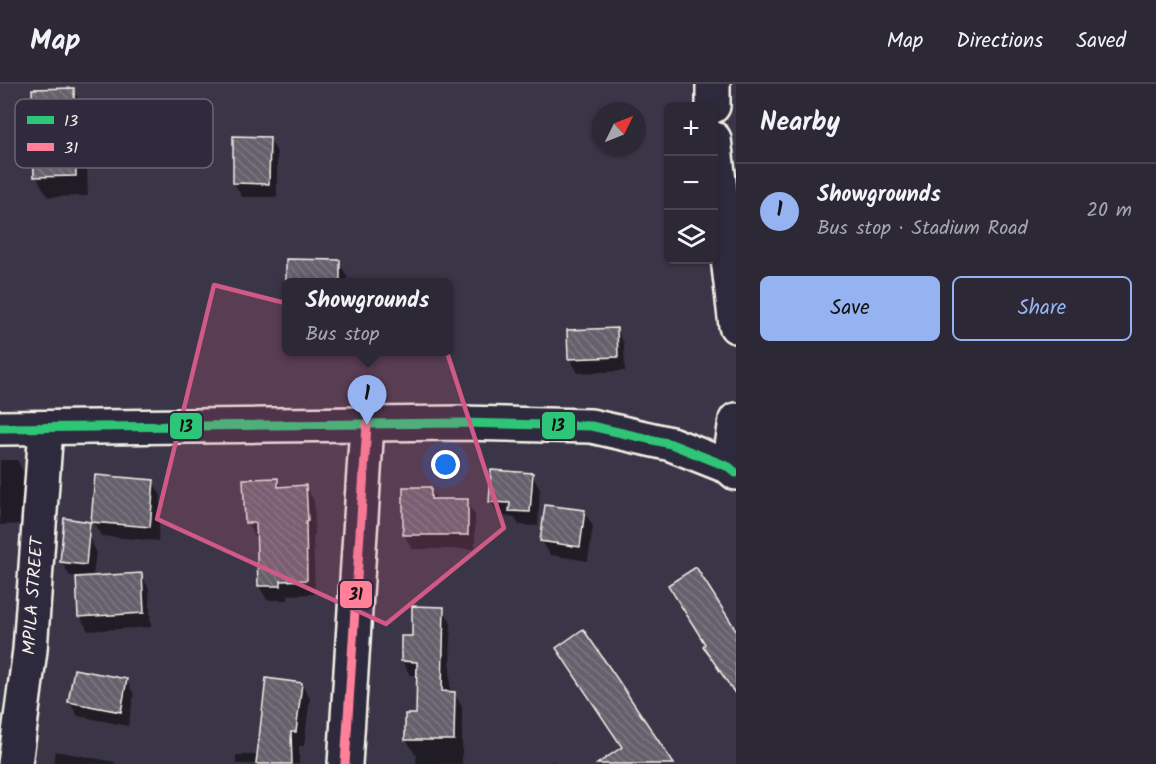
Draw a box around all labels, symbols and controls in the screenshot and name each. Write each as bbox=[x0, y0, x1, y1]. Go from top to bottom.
text: Map bbox=[30, 19, 81, 64]
text: Map bbox=[887, 25, 923, 58]
text: Directions bbox=[956, 25, 1043, 58]
text: Saved bbox=[1076, 25, 1126, 58]
legend bbox=[15, 99, 213, 168]
north arrow bbox=[592, 102, 646, 156]
map controls bbox=[664, 102, 718, 264]
button: + bbox=[664, 102, 718, 156]
text: Nearby bbox=[760, 102, 840, 144]
text: 13 bbox=[64, 109, 78, 134]
text: 31 bbox=[64, 136, 78, 161]
button: − bbox=[664, 156, 718, 210]
text: Showgrounds bbox=[817, 178, 941, 213]
text: 1 bbox=[776, 195, 783, 227]
text: 20 m bbox=[1086, 195, 1132, 227]
button: layers bbox=[664, 210, 718, 264]
text: Bus stop · Stadium Road bbox=[817, 213, 1028, 245]
button: Save bbox=[760, 276, 940, 341]
button: Share bbox=[952, 276, 1132, 341]
popup bbox=[282, 278, 453, 356]
text: Showgrounds bbox=[306, 284, 429, 319]
text: Bus stop bbox=[306, 319, 379, 351]
pin: 1 bbox=[348, 376, 386, 425]
line badge: 13 bbox=[541, 411, 576, 440]
line badge: 13 bbox=[169, 412, 203, 440]
text: 13 bbox=[551, 414, 565, 439]
text: 13 bbox=[179, 415, 193, 440]
your location bbox=[431, 450, 460, 479]
street label: MPILA STREET bbox=[15, 535, 53, 656]
line badge: 31 bbox=[339, 580, 373, 609]
text: 31 bbox=[348, 583, 363, 608]

